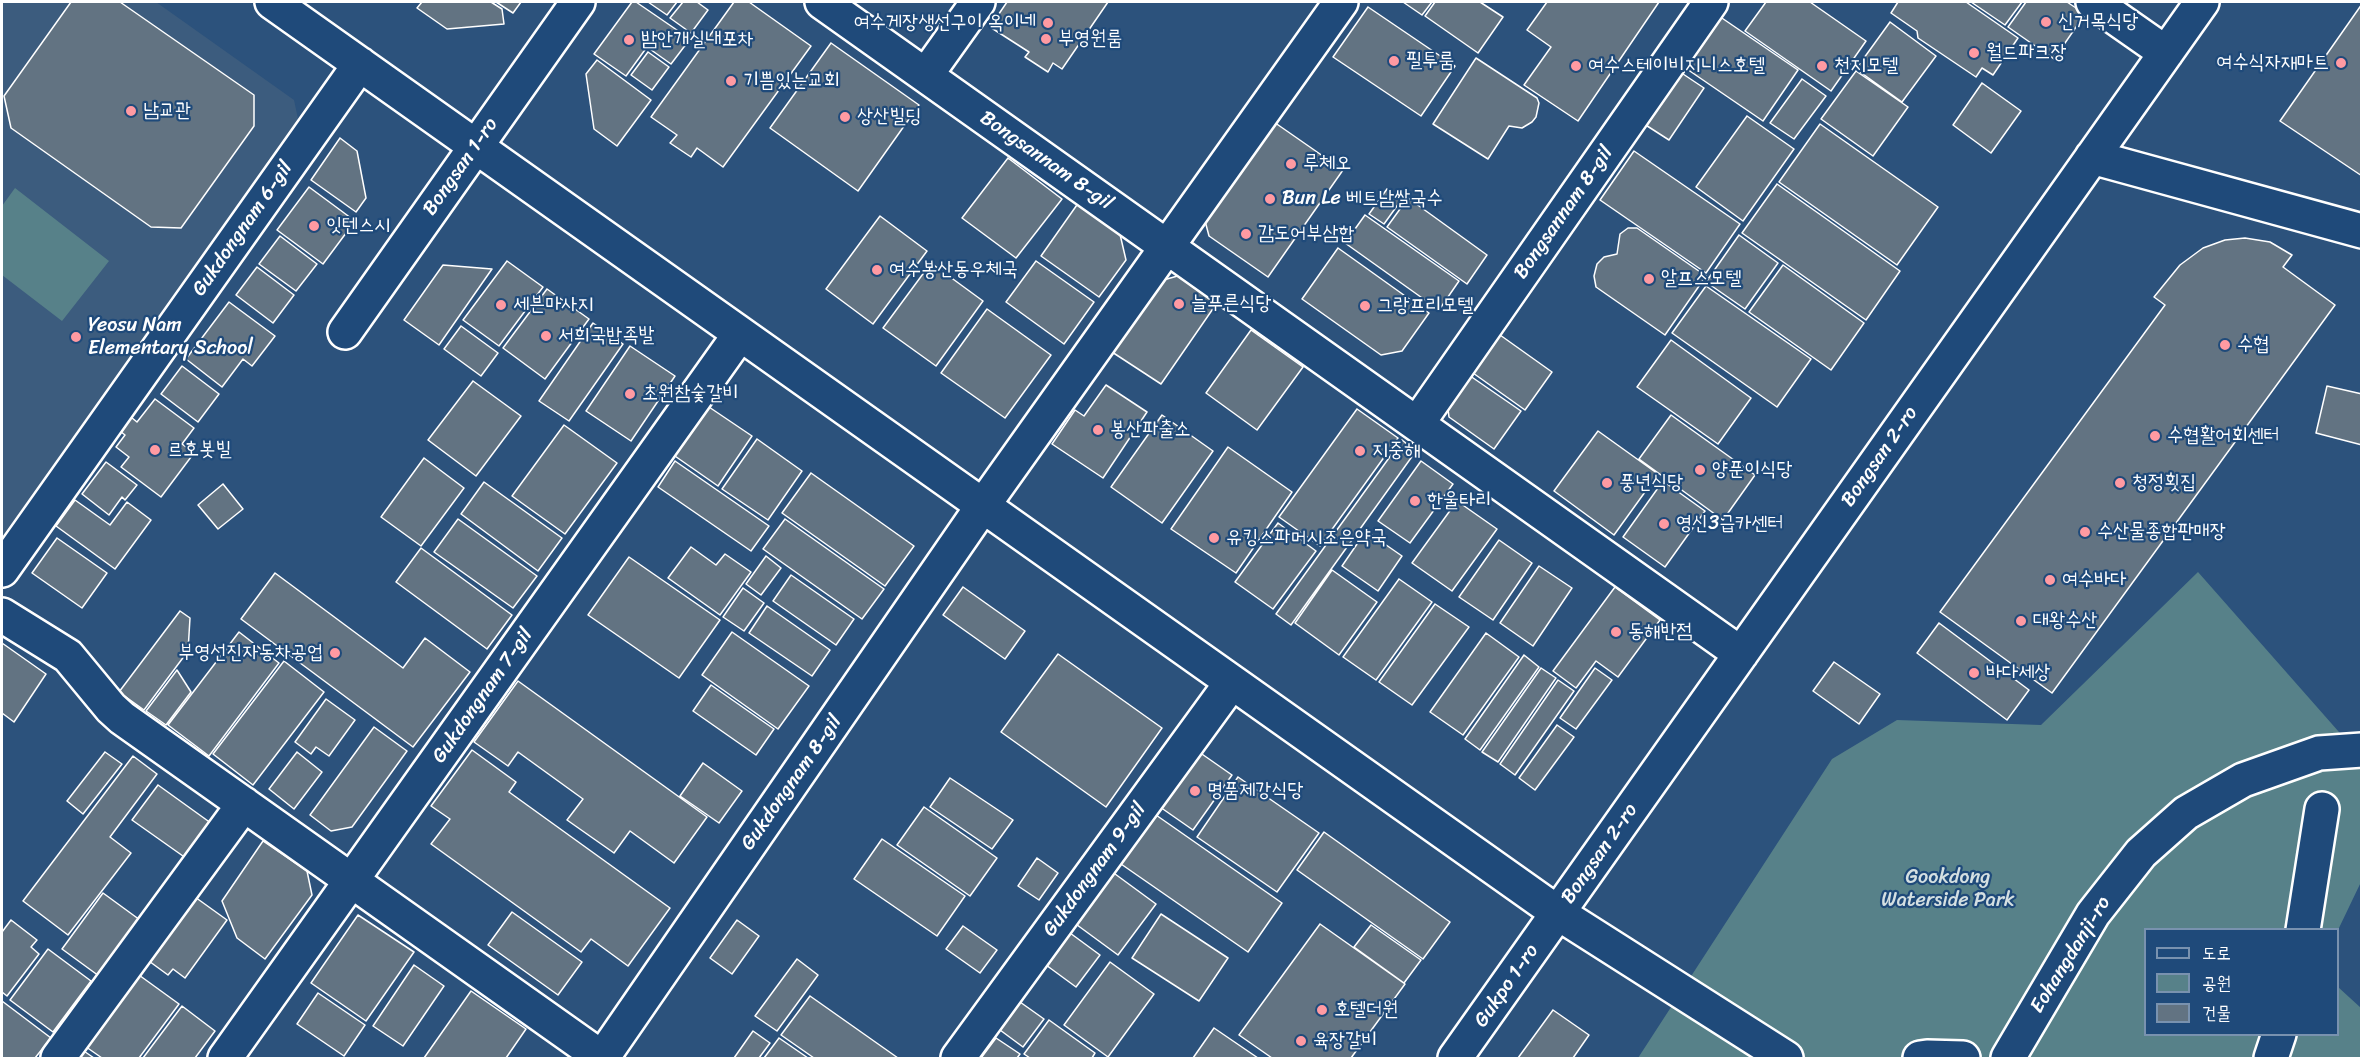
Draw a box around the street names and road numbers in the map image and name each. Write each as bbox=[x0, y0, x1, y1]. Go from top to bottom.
street label: Bongsannam 8-gil bbox=[975, 106, 1117, 216]
street label: Bongsan 1-ro bbox=[418, 113, 504, 221]
street label: Bongsannam 8-gil bbox=[1509, 142, 1619, 284]
street label: Gukdongnam 6-gil bbox=[188, 157, 298, 301]
street label: Bongsan 2-ro bbox=[1837, 402, 1923, 512]
street label: Gukdongnam 7-gil bbox=[428, 624, 538, 768]
street label: Gukdongnam 8-gil bbox=[736, 711, 848, 855]
street label: Gukdongnam 9-gil bbox=[1038, 798, 1152, 942]
street label: Bongsan 2-ro bbox=[1557, 799, 1643, 909]
street label: Eohangdanji-ro bbox=[2026, 892, 2116, 1018]
street label: Gukpo 1-ro bbox=[1470, 940, 1544, 1032]

